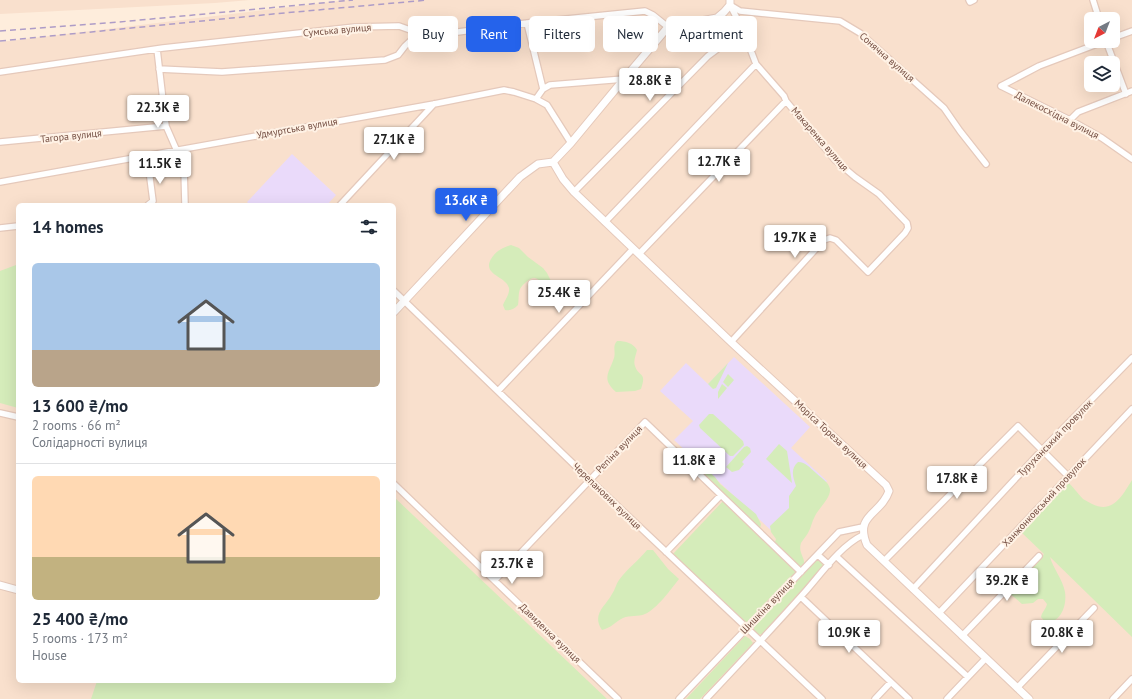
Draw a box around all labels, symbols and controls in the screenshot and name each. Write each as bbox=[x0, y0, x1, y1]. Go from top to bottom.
north arrow bbox=[1084, 12, 1120, 48]
map controls bbox=[1084, 12, 1120, 92]
chip: Buy bbox=[408, 16, 458, 52]
chip: Rent bbox=[466, 16, 521, 52]
chip: Filters bbox=[529, 16, 595, 52]
chip: New bbox=[603, 16, 658, 52]
chip: Apartment bbox=[666, 16, 757, 52]
street label: Сумська вулиця bbox=[302, 21, 372, 39]
street label: Сонячна вулиця bbox=[857, 29, 918, 85]
button: layers bbox=[1084, 56, 1120, 92]
pin: 28.8K ₴ bbox=[613, 68, 687, 102]
text: 28.8K ₴ bbox=[628, 72, 672, 89]
street label: Далекосхідна вулиця bbox=[1013, 88, 1101, 142]
pin: 22.3K ₴ bbox=[121, 95, 195, 129]
text: 22.3K ₴ bbox=[136, 99, 180, 116]
street label: Макаренка вулиця bbox=[788, 104, 852, 174]
street label: Удмуртська вулиця bbox=[255, 114, 339, 142]
street label: Тагора вулиця bbox=[40, 126, 103, 146]
pin: 27.1K ₴ bbox=[357, 127, 431, 161]
text: 27.1K ₴ bbox=[373, 131, 415, 148]
pin: 12.7K ₴ bbox=[682, 149, 756, 183]
pin: 11.5K ₴ bbox=[123, 151, 197, 185]
text: 12.7K ₴ bbox=[697, 153, 741, 170]
text: 11.5K ₴ bbox=[138, 155, 182, 172]
pin: 13.6K ₴ bbox=[429, 188, 503, 222]
text: 13.6K ₴ bbox=[444, 192, 488, 209]
text: 14 homes bbox=[32, 216, 103, 238]
icon: filters bbox=[358, 216, 380, 238]
pin: 19.7K ₴ bbox=[758, 225, 832, 259]
text: 19.7K ₴ bbox=[773, 229, 817, 246]
pin: 25.4K ₴ bbox=[522, 280, 596, 314]
text: 25.4K ₴ bbox=[537, 284, 581, 301]
icon: home bbox=[170, 289, 242, 361]
text: 13 600 ₴/mo bbox=[32, 395, 128, 417]
street label: Туруханський провулок bbox=[1015, 396, 1095, 479]
street label: Моріса Тореза вулиця bbox=[792, 397, 871, 472]
text: 2 rooms · 66 m² bbox=[32, 417, 121, 434]
street label: Репiна вулиця bbox=[593, 422, 645, 476]
text: Солідарності вулиця bbox=[32, 434, 147, 451]
pin: 11.8K ₴ bbox=[657, 448, 731, 482]
text: 11.8K ₴ bbox=[672, 452, 716, 469]
street label: Ханжонковський провулок bbox=[999, 455, 1089, 549]
street label: Черепанових вулиця bbox=[570, 460, 644, 532]
pin: 17.8K ₴ bbox=[920, 466, 994, 500]
text: 17.8K ₴ bbox=[936, 470, 978, 487]
icon: home bbox=[170, 502, 242, 574]
pin: 23.7K ₴ bbox=[475, 551, 549, 585]
text: 23.7K ₴ bbox=[490, 555, 534, 572]
pin: 39.2K ₴ bbox=[970, 568, 1044, 602]
text: 39.2K ₴ bbox=[985, 572, 1029, 589]
street label: Шишкiна вулиця bbox=[737, 575, 797, 637]
street label: Давиденка вулиця bbox=[516, 600, 584, 666]
text: 25 400 ₴/mo bbox=[32, 608, 128, 630]
pin: 10.9K ₴ bbox=[812, 620, 886, 654]
pin: 20.8K ₴ bbox=[1025, 620, 1099, 654]
text: 10.9K ₴ bbox=[827, 624, 871, 641]
text: 20.8K ₴ bbox=[1040, 624, 1084, 641]
text: 5 rooms · 173 m² bbox=[32, 630, 128, 647]
text: House bbox=[32, 647, 67, 664]

